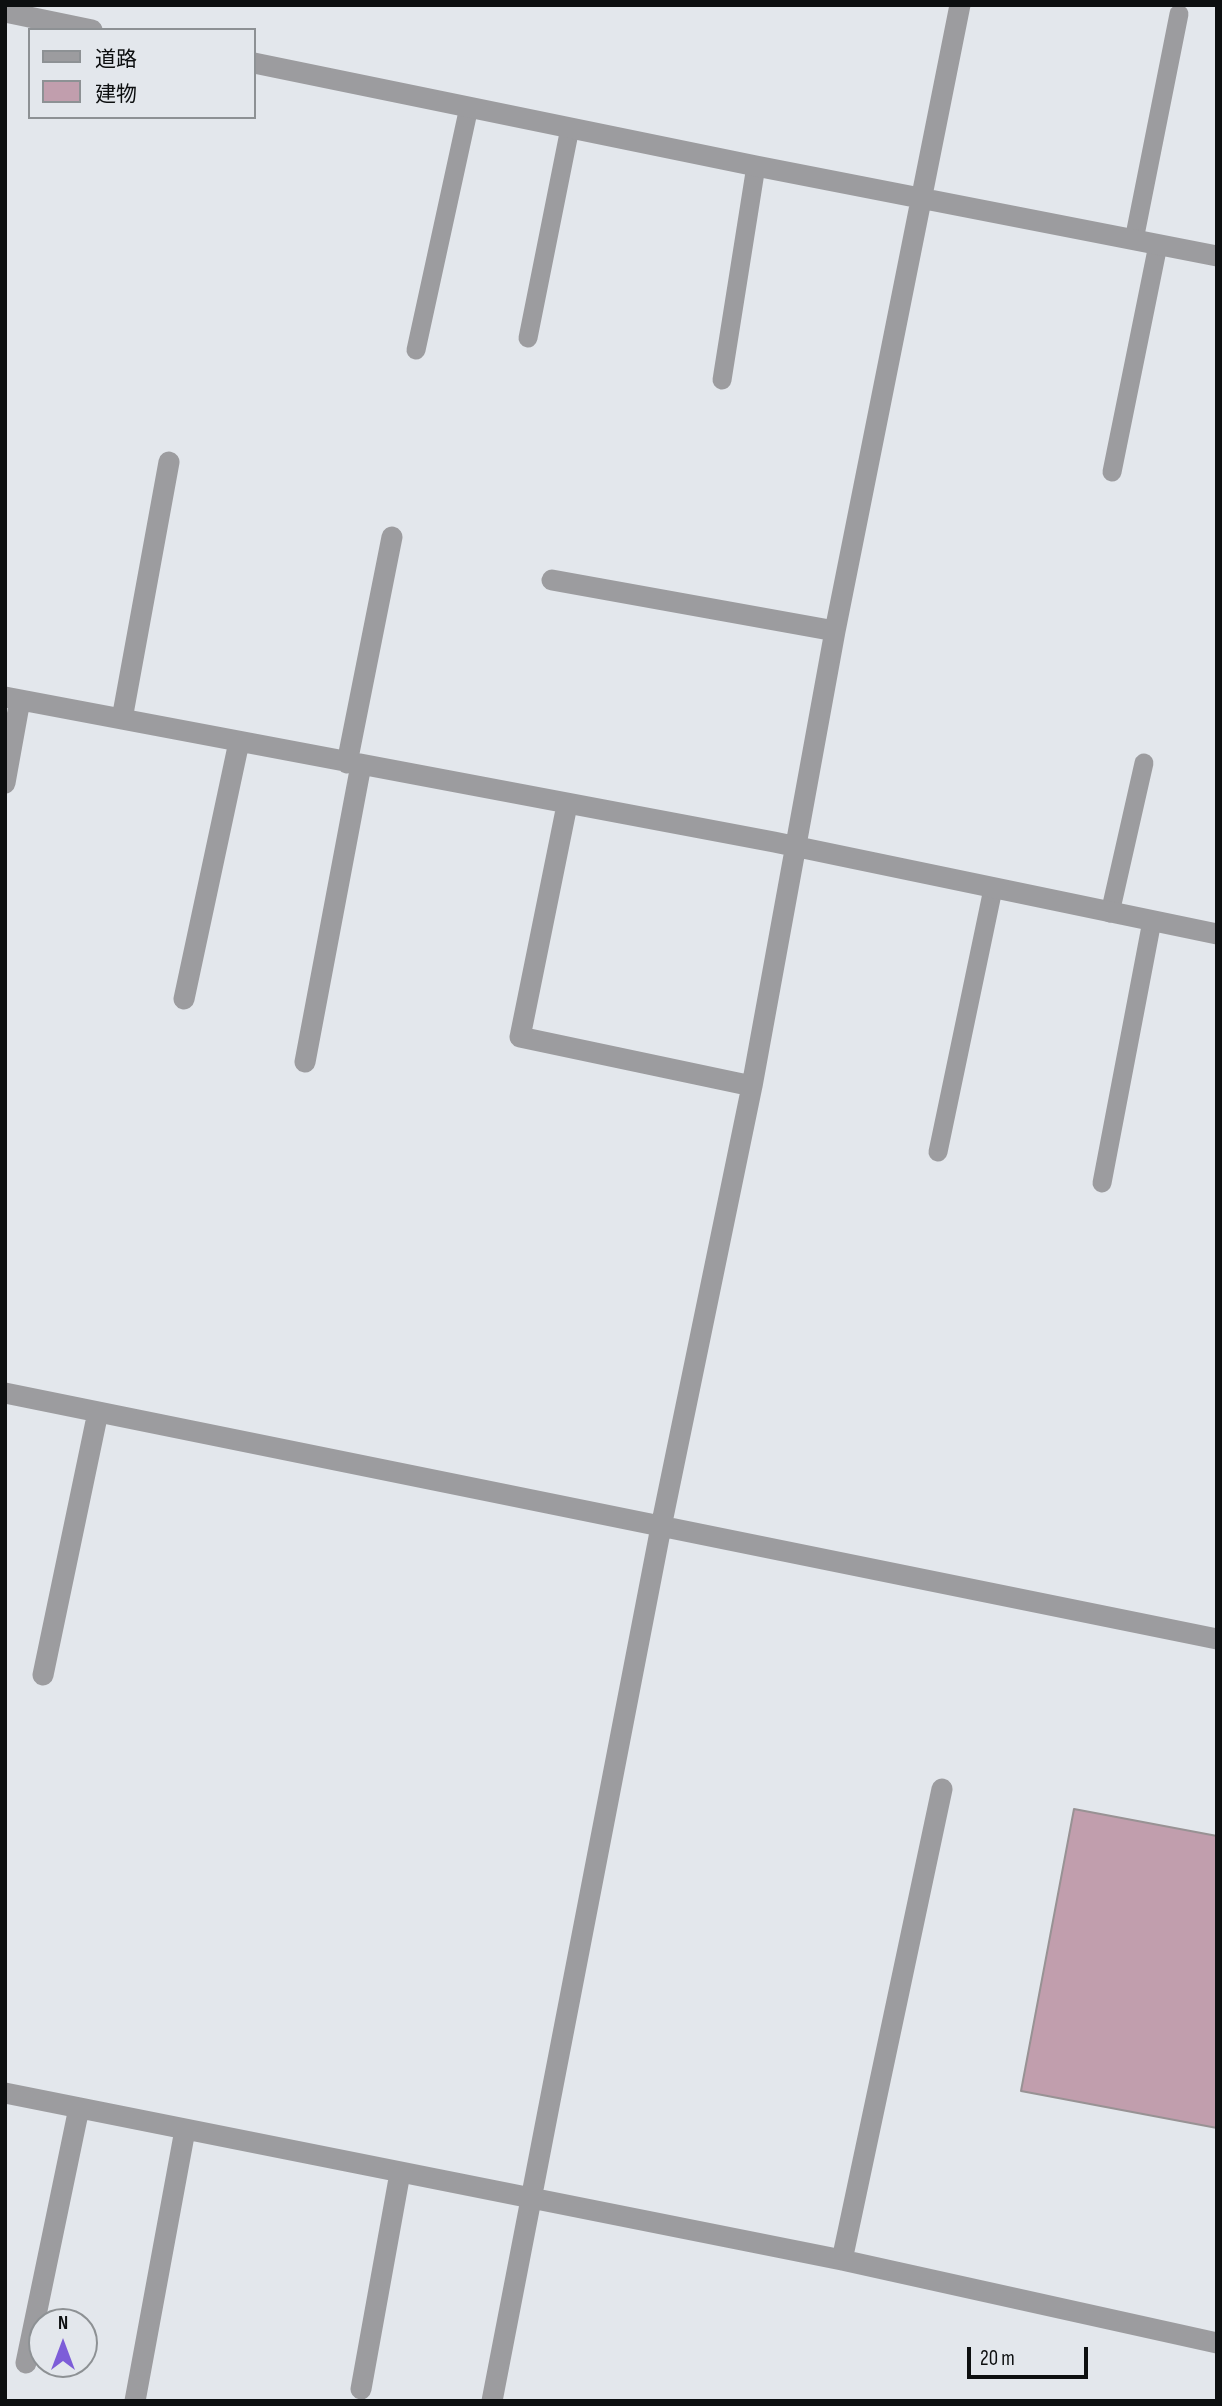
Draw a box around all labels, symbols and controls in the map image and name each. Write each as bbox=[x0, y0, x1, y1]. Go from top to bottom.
legend bbox=[28, 28, 256, 119]
text: 道路 bbox=[95, 47, 137, 72]
text: 建物 bbox=[95, 82, 137, 107]
north arrow bbox=[28, 2308, 98, 2378]
text: N bbox=[58, 2312, 68, 2335]
scale bar bbox=[970, 2332, 1091, 2376]
text: 20 m bbox=[980, 2346, 1015, 2371]

